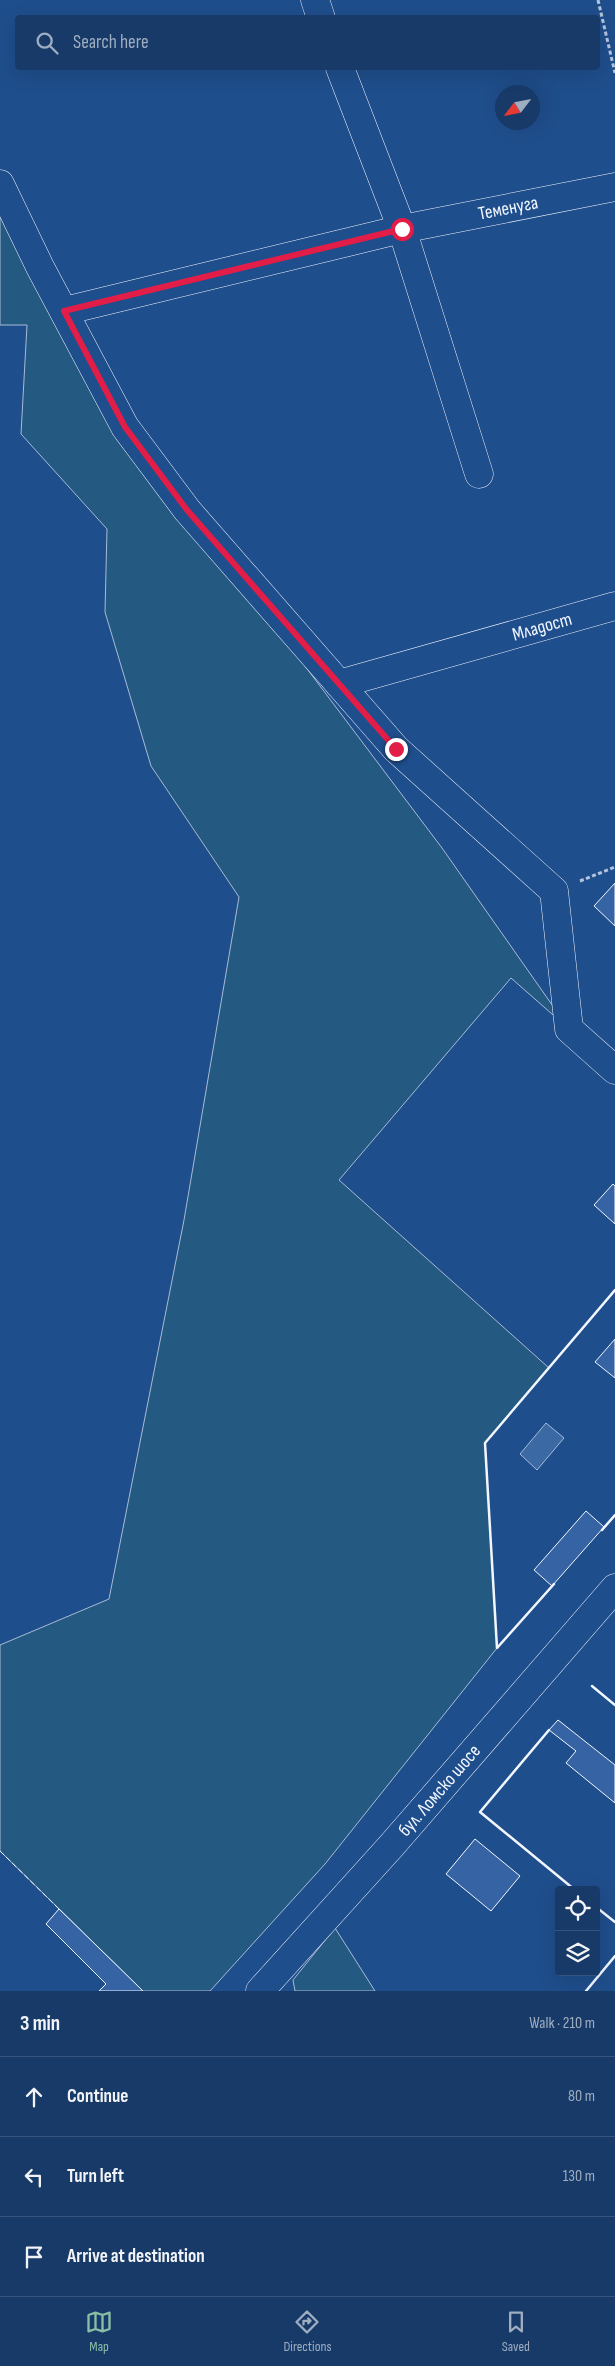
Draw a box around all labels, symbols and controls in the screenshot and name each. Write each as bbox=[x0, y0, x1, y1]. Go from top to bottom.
search box bbox=[15, 15, 600, 70]
icon: search bbox=[33, 29, 61, 57]
text: Search here bbox=[73, 31, 149, 54]
north arrow bbox=[495, 85, 540, 130]
street label: Теменуга bbox=[476, 191, 540, 225]
route start bbox=[391, 218, 414, 241]
street label: Младост bbox=[510, 607, 575, 646]
route end bbox=[385, 738, 408, 761]
street label: бул. Ломско шосе bbox=[393, 1740, 485, 1841]
map controls bbox=[555, 1886, 600, 1976]
button: locate bbox=[555, 1886, 600, 1931]
button: layers bbox=[555, 1931, 600, 1976]
text: 3 min bbox=[20, 2011, 60, 2036]
text: Walk · 210 m bbox=[529, 2014, 595, 2033]
icon: ahead bbox=[20, 2083, 48, 2111]
text: Continue bbox=[67, 2085, 128, 2108]
text: 80 m bbox=[568, 2087, 595, 2106]
icon: left bbox=[20, 2163, 48, 2191]
text: Turn left bbox=[67, 2165, 124, 2188]
text: 130 m bbox=[563, 2167, 595, 2186]
icon: arrive bbox=[20, 2243, 48, 2271]
text: Arrive at destination bbox=[67, 2245, 205, 2268]
tab: Map bbox=[85, 2308, 113, 2355]
tab: Directions bbox=[283, 2308, 332, 2355]
tab: Saved bbox=[502, 2308, 530, 2355]

